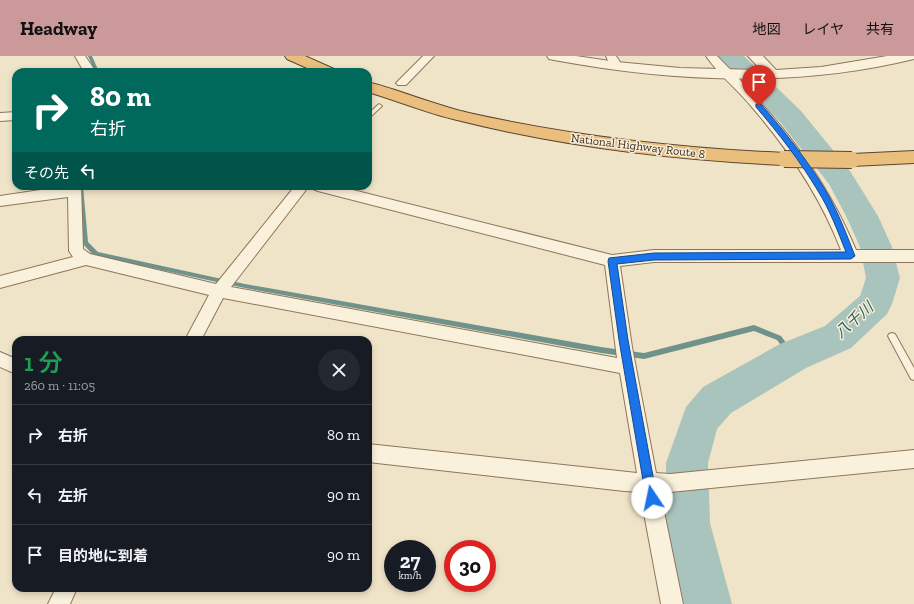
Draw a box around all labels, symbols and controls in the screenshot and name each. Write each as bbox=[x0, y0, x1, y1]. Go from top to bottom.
text: Headway bbox=[20, 17, 97, 40]
text: 地図 bbox=[752, 21, 780, 38]
text: レイヤ bbox=[802, 21, 844, 38]
text: 共有 bbox=[866, 21, 894, 38]
pin bbox=[742, 65, 776, 106]
icon: arrive bbox=[748, 71, 770, 93]
text: 80 m bbox=[90, 80, 151, 113]
icon: right bbox=[24, 84, 76, 136]
text: 右折 bbox=[90, 118, 126, 140]
street label: National Highway Route 8 bbox=[570, 131, 706, 161]
icon: left bbox=[77, 160, 99, 182]
text: その先 bbox=[24, 164, 69, 182]
water label: 八千川 bbox=[831, 297, 878, 342]
text: 1 分 bbox=[24, 348, 62, 377]
button: close bbox=[318, 349, 360, 391]
text: 260 m · 11:05 bbox=[24, 378, 95, 393]
icon: right bbox=[24, 424, 46, 446]
text: 80 m bbox=[327, 426, 360, 444]
text: 右折 bbox=[58, 427, 88, 445]
position arrow bbox=[631, 477, 673, 519]
icon: left bbox=[24, 484, 46, 506]
text: 90 m bbox=[327, 486, 360, 504]
text: 左折 bbox=[58, 487, 88, 505]
speed limit sign: 30 bbox=[444, 540, 496, 592]
icon: arrive bbox=[24, 544, 46, 566]
text: 90 m bbox=[327, 546, 360, 564]
text: 目的地に到着 bbox=[58, 547, 148, 565]
text: 27 bbox=[400, 549, 420, 573]
text: km/h bbox=[399, 570, 421, 582]

